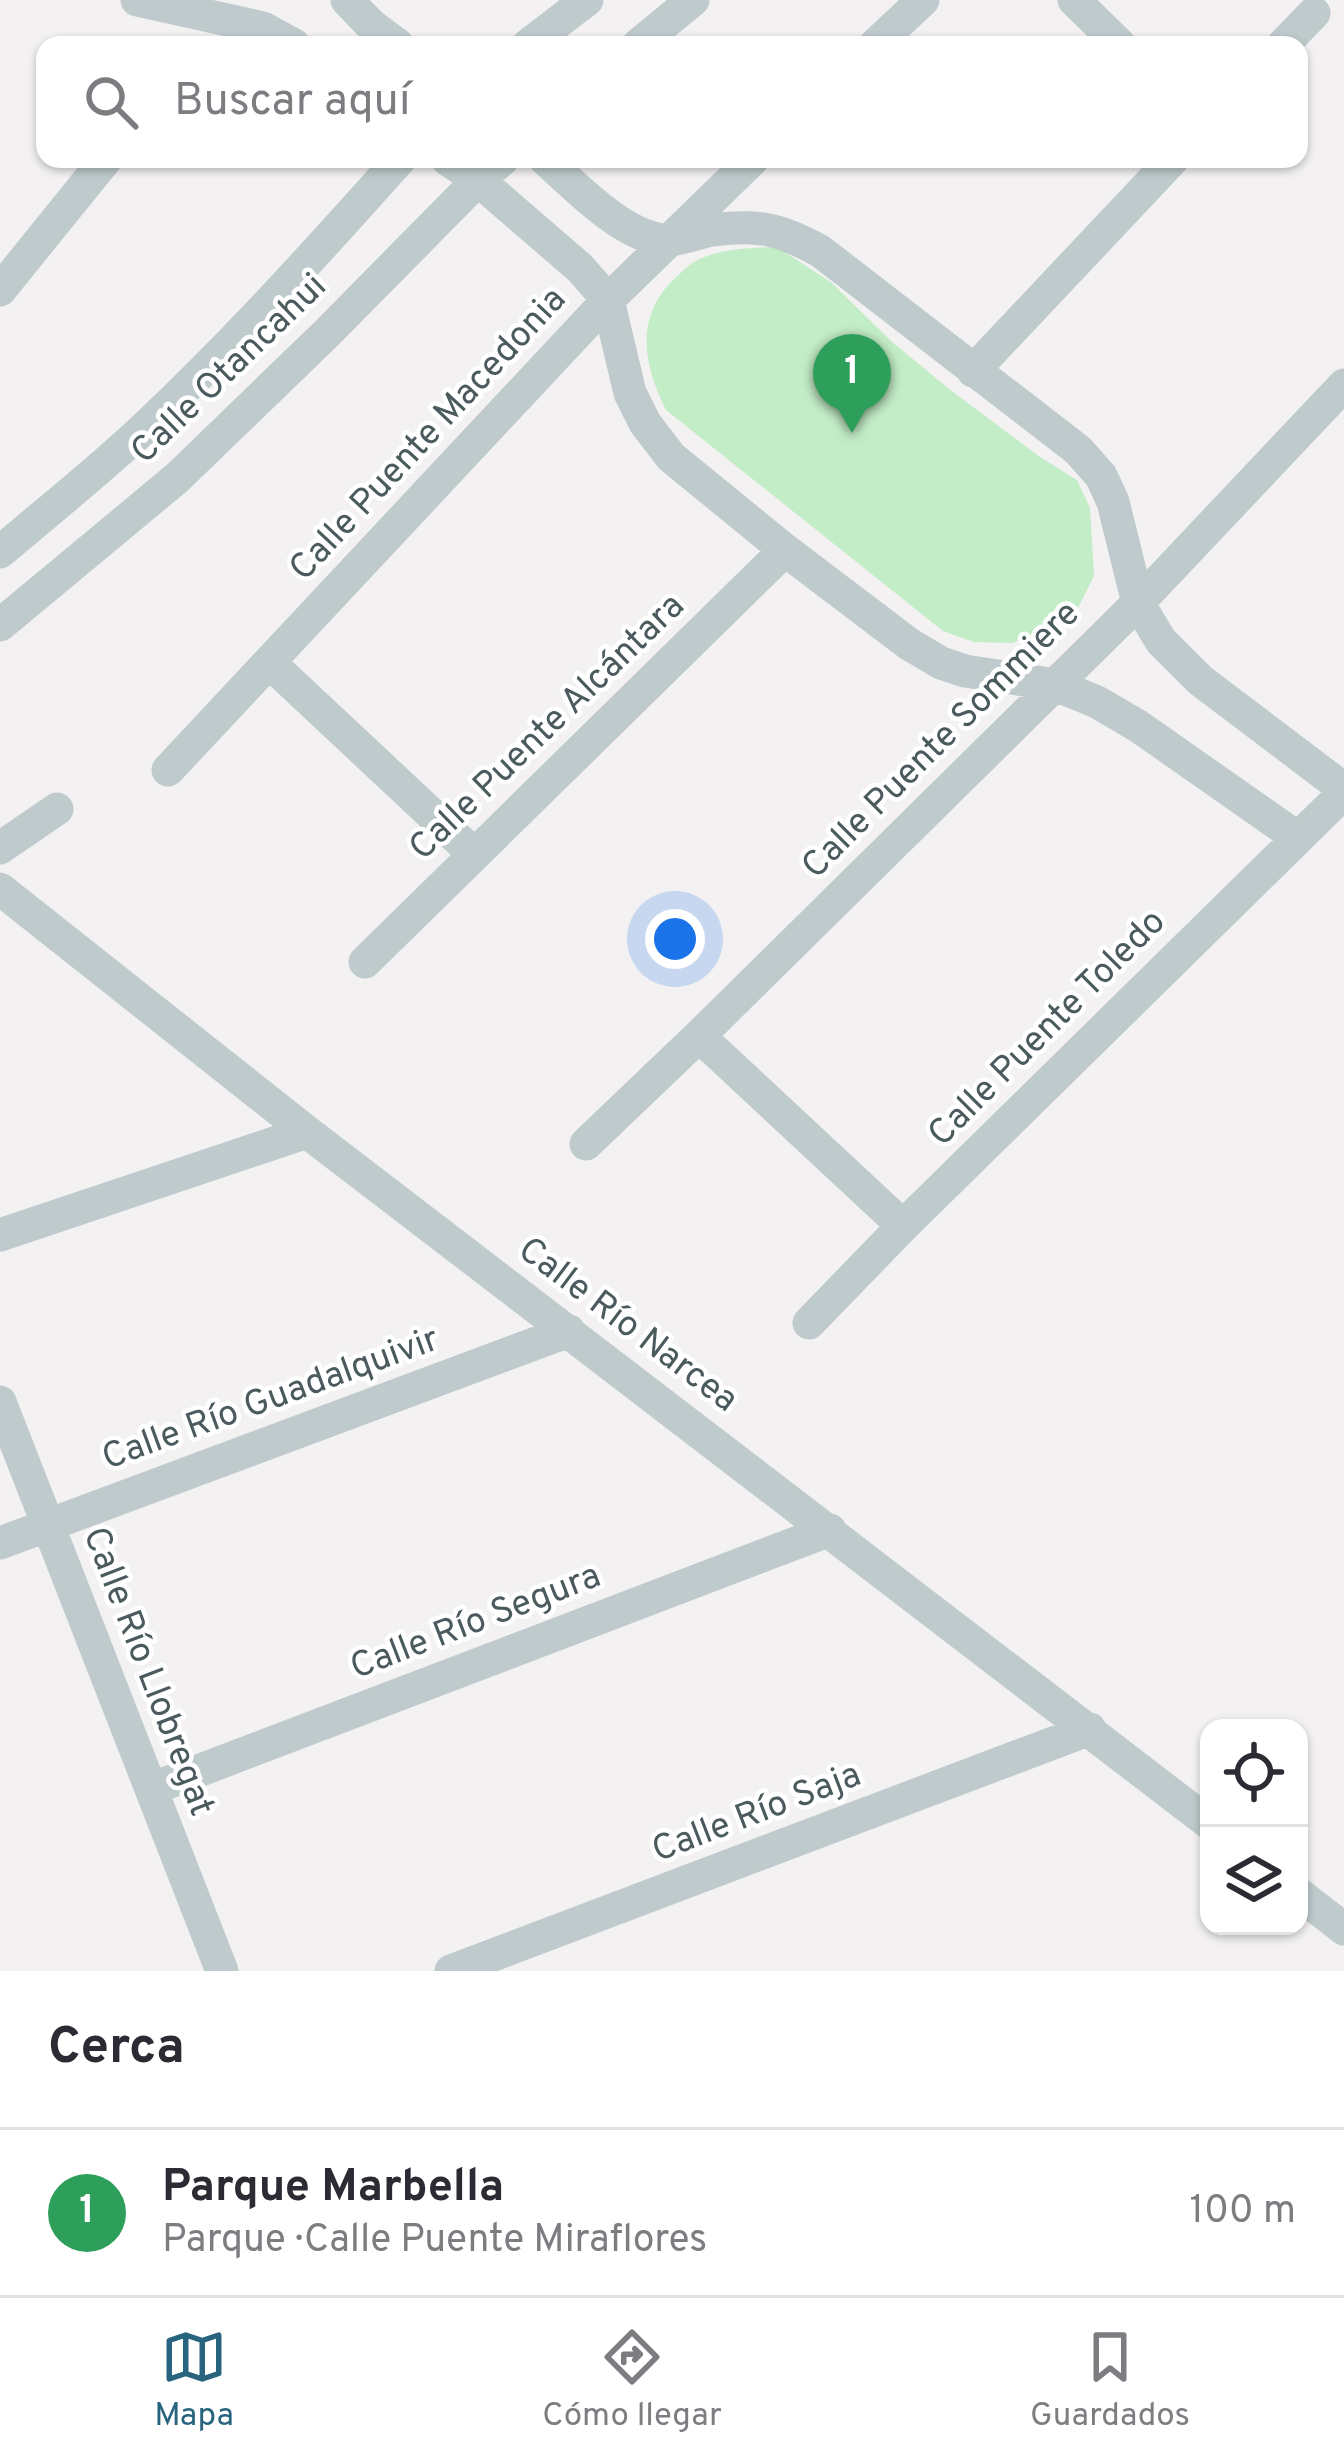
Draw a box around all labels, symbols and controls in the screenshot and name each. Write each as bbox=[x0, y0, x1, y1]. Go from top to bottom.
search box bbox=[36, 36, 1308, 168]
icon: search bbox=[78, 69, 144, 135]
text: Buscar aquí bbox=[174, 74, 410, 131]
street label: Calle Otancahui bbox=[122, 265, 338, 475]
street label: Calle Puente Macedonia bbox=[281, 278, 577, 592]
pin: 1 bbox=[813, 334, 891, 433]
street label: Calle Puente Alcántara bbox=[401, 584, 695, 872]
street label: Calle Puente Sommiere bbox=[793, 592, 1091, 890]
street label: Calle Puente Toledo bbox=[919, 900, 1177, 1158]
your location bbox=[645, 909, 705, 969]
street label: Calle Río Narcea bbox=[508, 1228, 746, 1424]
street label: Calle Río Guadalquivir bbox=[96, 1318, 446, 1482]
street label: Calle Río Llobregat bbox=[71, 1521, 223, 1823]
street label: Calle Río Segura bbox=[344, 1554, 608, 1692]
map controls bbox=[1200, 1719, 1308, 1935]
button: locate bbox=[1200, 1719, 1308, 1827]
street label: Calle Río Saja bbox=[646, 1753, 868, 1875]
button: layers bbox=[1200, 1827, 1308, 1935]
text: Cerca bbox=[48, 2017, 185, 2082]
text: Parque Marbella bbox=[162, 2160, 504, 2217]
text: 1 bbox=[79, 2188, 95, 2237]
text: 100 m bbox=[1189, 2188, 1296, 2237]
text: Parque · Calle Puente Miraflores bbox=[162, 2217, 707, 2266]
tab: Mapa bbox=[154, 2324, 234, 2438]
tab: Cómo llegar bbox=[542, 2324, 722, 2438]
tab: Guardados bbox=[1030, 2324, 1190, 2438]

